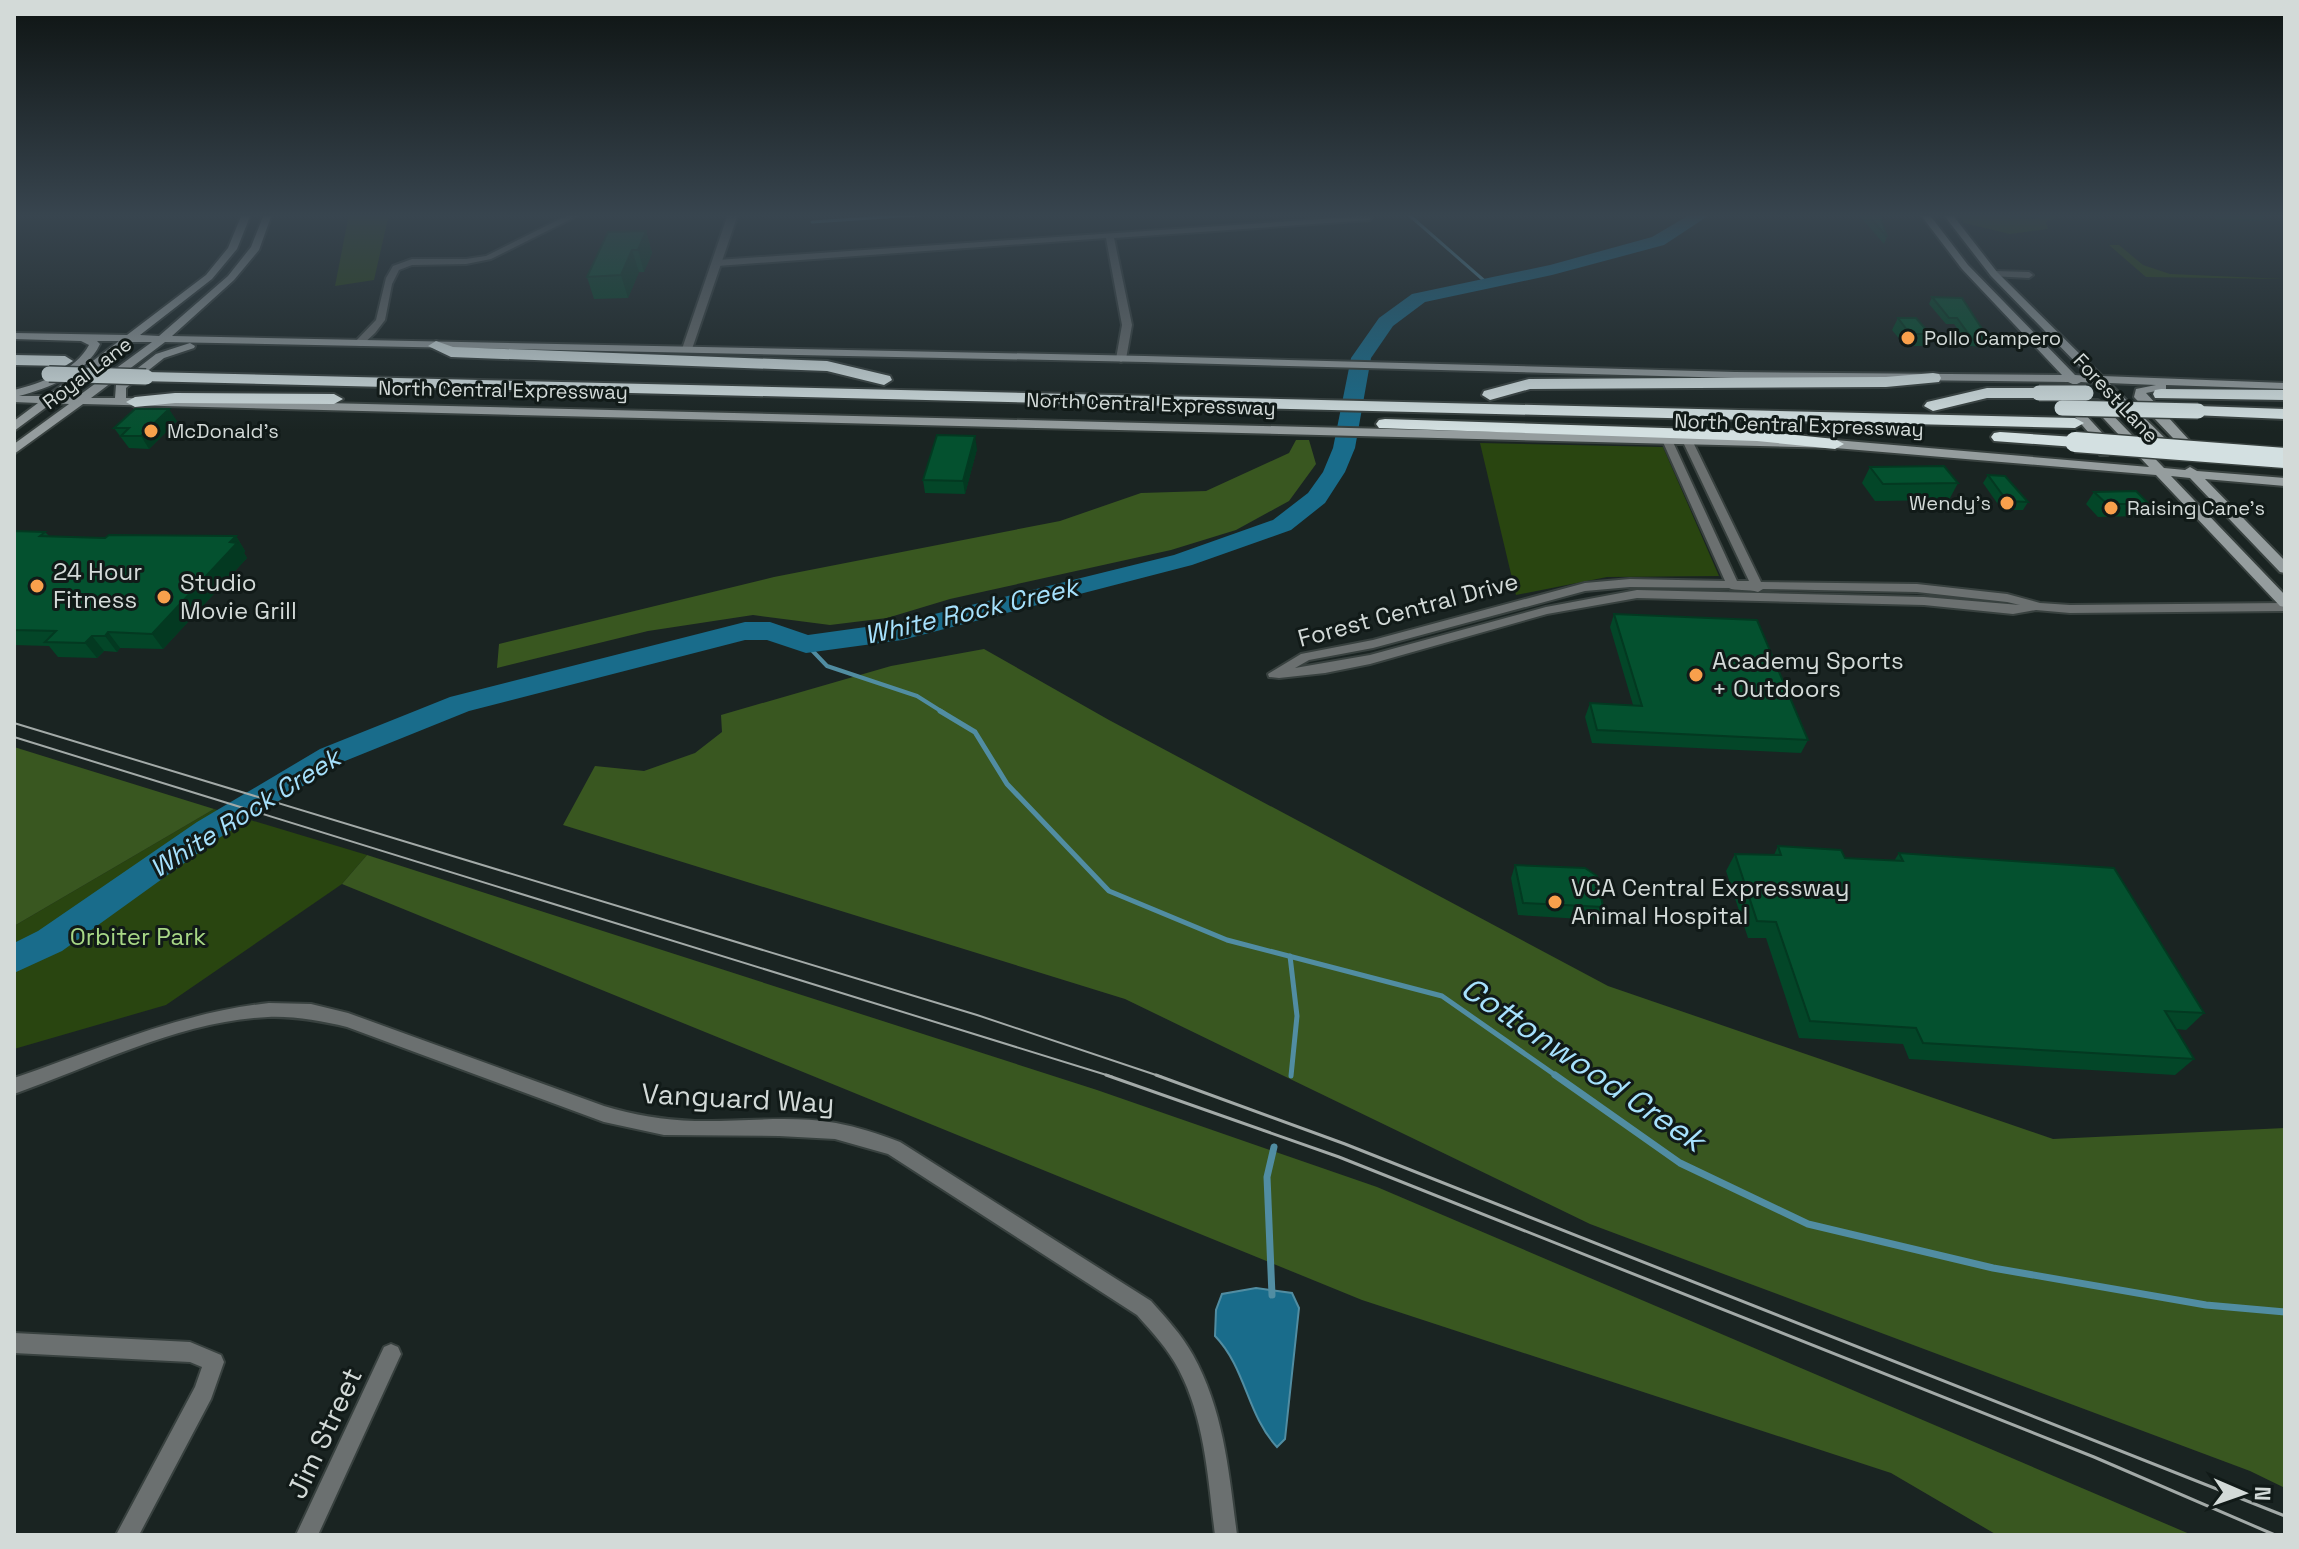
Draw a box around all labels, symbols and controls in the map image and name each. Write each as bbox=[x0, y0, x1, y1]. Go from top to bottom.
place label: Pollo Campero bbox=[1924, 325, 2061, 351]
marker: Pollo Campero bbox=[1899, 329, 1917, 347]
street label: Royal Lane bbox=[37, 331, 137, 415]
street label: Forest Lane bbox=[2068, 348, 2164, 448]
street label: North Central Expressway bbox=[378, 375, 628, 405]
street label: North Central Expressway bbox=[1026, 387, 1276, 421]
street label: North Central Expressway bbox=[1674, 408, 1924, 442]
place label: McDonald's bbox=[167, 418, 279, 444]
marker: McDonald's bbox=[142, 422, 160, 440]
place label: Wendy's bbox=[1909, 490, 1991, 516]
marker: Wendy's bbox=[1998, 494, 2016, 512]
place label: Raising Cane's bbox=[2127, 495, 2265, 521]
marker: Raising Cane's bbox=[2102, 499, 2120, 517]
place label: 24 Hour Fitness bbox=[53, 556, 142, 615]
street label: Forest Central Drive bbox=[1294, 565, 1522, 654]
place label: Studio Movie Grill bbox=[180, 567, 297, 626]
water label: White Rock Creek bbox=[861, 569, 1084, 652]
marker: 24 Hour Fitness bbox=[28, 577, 46, 595]
marker: Studio Movie Grill bbox=[155, 588, 173, 606]
place label: Academy Sports + Outdoors bbox=[1712, 645, 1904, 704]
marker: Academy Sports + Outdoors bbox=[1687, 666, 1705, 684]
water label: White Rock Creek bbox=[144, 739, 349, 885]
place label: VCA Central Expressway Animal Hospital bbox=[1571, 872, 1850, 931]
marker: VCA Central Expressway Animal Hospital bbox=[1546, 893, 1564, 911]
park label: Orbiter Park bbox=[70, 921, 206, 952]
water label: Cottonwood Creek bbox=[1454, 968, 1716, 1162]
street label: Vanguard Way bbox=[641, 1075, 835, 1121]
street label: Jim Street bbox=[278, 1362, 370, 1504]
north arrow bbox=[2203, 1453, 2283, 1533]
text: N bbox=[2249, 1486, 2277, 1502]

